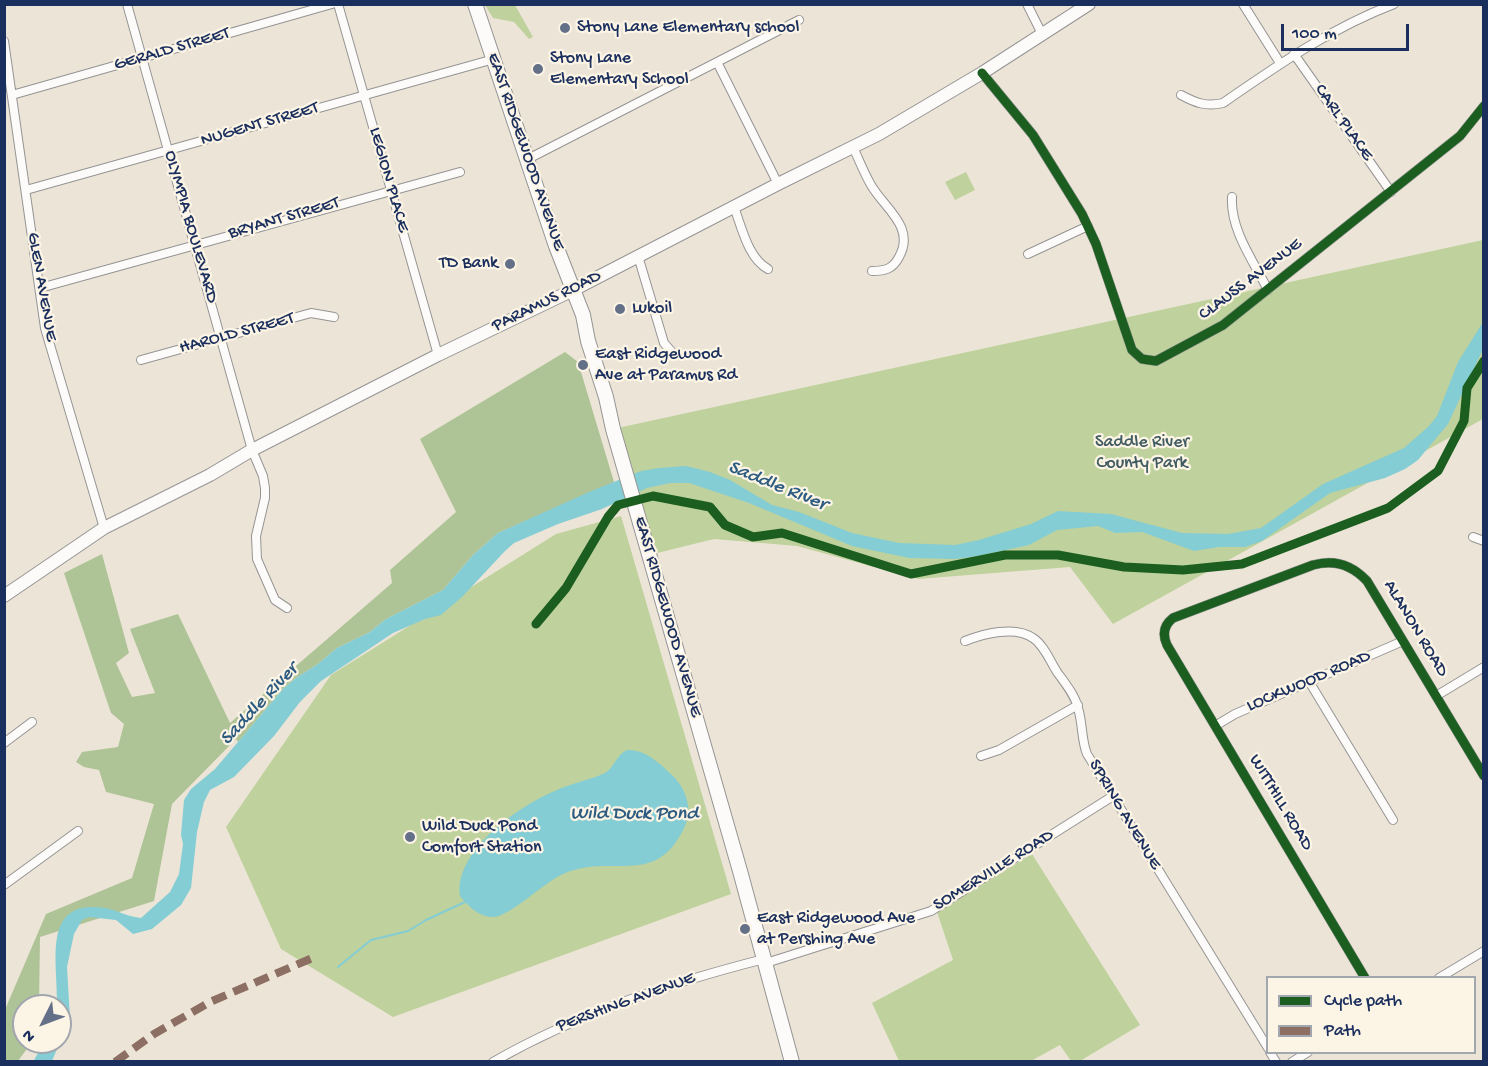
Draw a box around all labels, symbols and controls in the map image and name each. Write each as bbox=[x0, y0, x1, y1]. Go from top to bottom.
scale bar bbox=[1284, 12, 1412, 50]
place label: Stony Lane Elementary school bbox=[577, 17, 799, 39]
marker: Stony Lane Elementary school bbox=[558, 21, 572, 35]
street label: GERALD STREET bbox=[112, 23, 232, 77]
text: 100 m bbox=[1292, 24, 1337, 45]
place label: Stony Lane Elementary School bbox=[550, 48, 689, 90]
street label: EAST RIDGEWOOD AVENUE bbox=[481, 50, 569, 254]
marker: Stony Lane Elementary School bbox=[531, 62, 545, 76]
street label: CARL PLACE bbox=[1309, 80, 1377, 166]
street label: NUGENT STREET bbox=[199, 98, 321, 152]
street label: LEGION PLACE bbox=[363, 125, 413, 235]
street label: OLYMPIA BOULEVARD bbox=[158, 148, 222, 306]
street label: BRYANT STREET bbox=[226, 193, 342, 245]
street label: GLEN AVENUE bbox=[21, 231, 61, 343]
street label: CLAUSS AVENUE bbox=[1195, 234, 1307, 326]
place label: TD Bank bbox=[439, 253, 498, 275]
marker: TD Bank bbox=[503, 257, 517, 271]
street label: PARAMUS ROAD bbox=[489, 266, 605, 338]
place label: Lukoil bbox=[632, 298, 672, 320]
marker: Lukoil bbox=[613, 302, 627, 316]
street label: HAROLD STREET bbox=[177, 308, 297, 360]
place label: East Ridgewood Ave at Paramus Rd bbox=[595, 344, 737, 386]
marker: East Ridgewood Ave at Paramus Rd bbox=[576, 358, 590, 372]
park label: Saddle River County Park bbox=[1095, 432, 1189, 474]
water label: Saddle River bbox=[724, 456, 830, 518]
street label: EAST RIDGEWOOD AVENUE bbox=[628, 514, 706, 720]
street label: ALANON ROAD bbox=[1378, 577, 1452, 681]
street label: LOCKWOOD ROAD bbox=[1244, 646, 1374, 718]
water label: Saddle River bbox=[216, 659, 304, 751]
street label: WITTHILL ROAD bbox=[1243, 751, 1317, 855]
street label: SPRING AVENUE bbox=[1083, 756, 1165, 874]
water label: Wild Duck Pond bbox=[570, 803, 698, 827]
place label: Wild Duck Pond Comfort Station bbox=[422, 816, 542, 858]
street label: SOMERVILLE ROAD bbox=[930, 825, 1058, 917]
marker: Wild Duck Pond Comfort Station bbox=[403, 830, 417, 844]
place label: East Ridgewood Ave at Pershing Ave bbox=[757, 908, 915, 950]
marker: East Ridgewood Ave at Pershing Ave bbox=[738, 922, 752, 936]
street label: PERSHING AVENUE bbox=[554, 968, 698, 1038]
legend bbox=[1266, 976, 1476, 1054]
text: Cycle path bbox=[1324, 991, 1402, 1012]
north arrow bbox=[12, 994, 72, 1054]
text: Path bbox=[1324, 1021, 1361, 1042]
text: N bbox=[19, 1025, 40, 1045]

